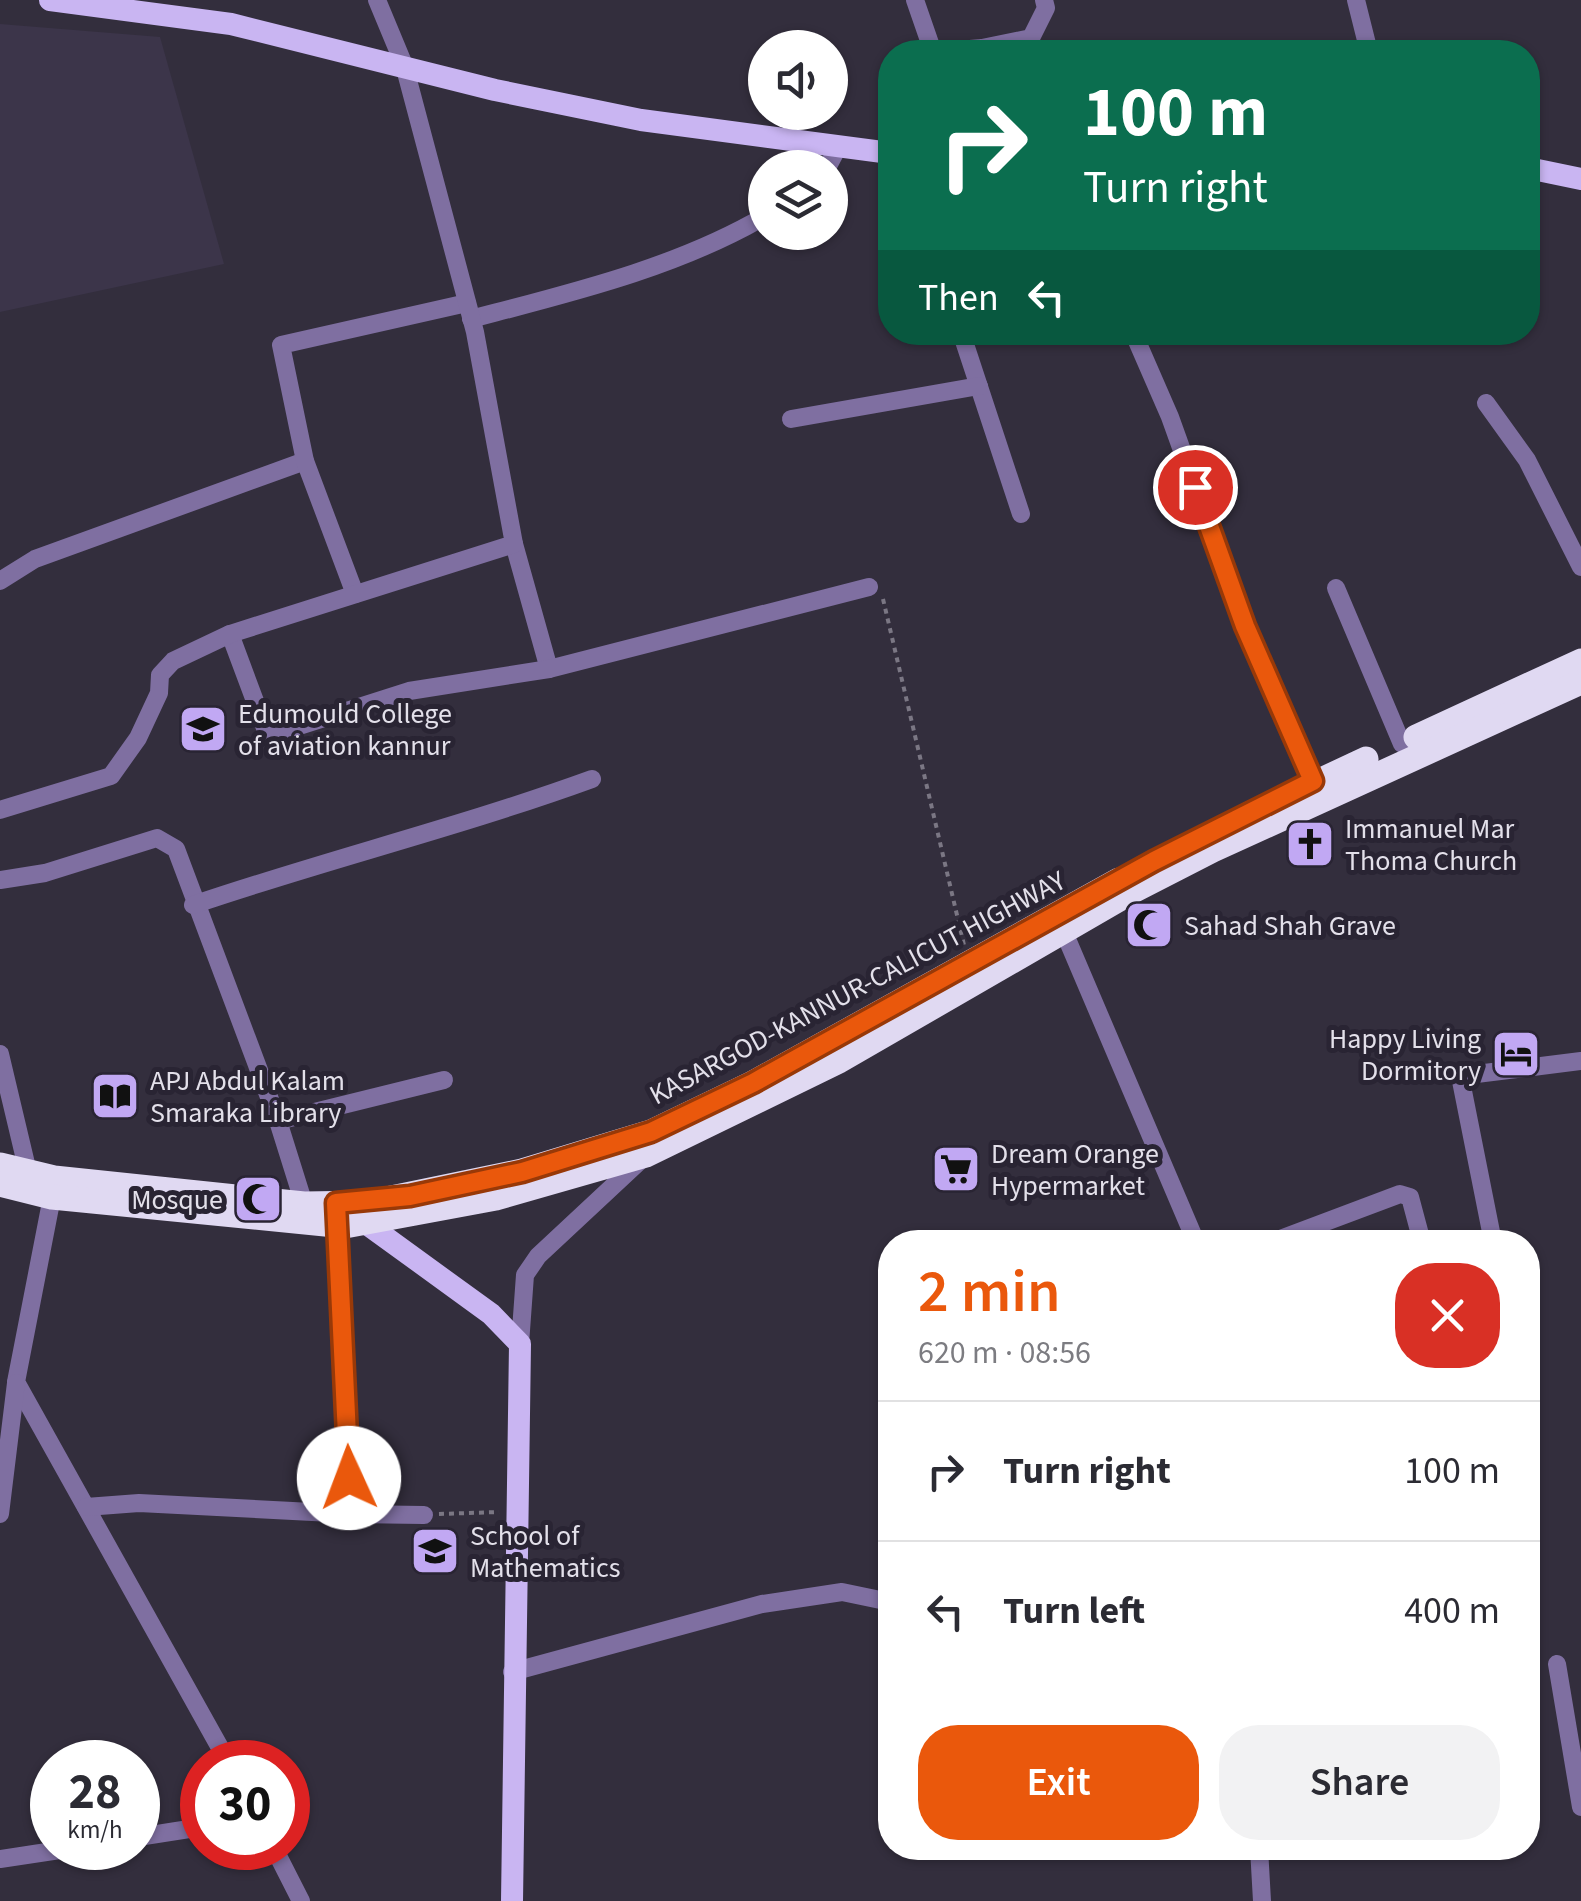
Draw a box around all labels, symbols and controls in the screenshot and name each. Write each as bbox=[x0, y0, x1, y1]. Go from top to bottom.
map controls bbox=[748, 30, 848, 250]
button: sound bbox=[748, 30, 848, 130]
text: 100 m bbox=[1083, 63, 1268, 163]
icon: right bbox=[918, 80, 1048, 210]
button: layers bbox=[748, 150, 848, 250]
text: Turn right bbox=[1083, 156, 1268, 220]
icon: left bbox=[1019, 270, 1074, 325]
text: Then bbox=[918, 271, 999, 325]
pin bbox=[1153, 445, 1238, 530]
icon: arrive bbox=[1168, 460, 1223, 515]
place label: Edumould College of aviation kannur bbox=[238, 694, 452, 766]
school or university icon: Edumould College of aviation kannur bbox=[177, 703, 229, 755]
place label: Immanuel Mar Thoma Church bbox=[1345, 809, 1517, 881]
church icon: Immanuel Mar Thoma Church bbox=[1284, 818, 1336, 870]
street label: KASARGOD-KANNUR-CALICUT HIGHWAY bbox=[642, 861, 1073, 1115]
mosque icon: Sahad Shah Grave bbox=[1123, 899, 1175, 951]
place label: Sahad Shah Grave bbox=[1184, 906, 1396, 946]
place label: Happy Living Dormitory bbox=[1329, 1019, 1481, 1091]
hotel icon: Happy Living Dormitory bbox=[1490, 1028, 1542, 1080]
place label: APJ Abdul Kalam Smaraka Library bbox=[150, 1061, 345, 1133]
library icon: APJ Abdul Kalam Smaraka Library bbox=[89, 1070, 141, 1122]
place label: Dream Orange Hypermarket bbox=[991, 1134, 1159, 1206]
supermarket icon: Dream Orange Hypermarket bbox=[930, 1143, 982, 1195]
mosque icon: Mosque bbox=[232, 1173, 284, 1225]
place label: Mosque bbox=[131, 1180, 223, 1220]
text: 2 min bbox=[918, 1250, 1061, 1335]
button: close bbox=[1395, 1263, 1500, 1368]
text: 620 m · 08:56 bbox=[918, 1330, 1091, 1376]
position arrow bbox=[297, 1426, 401, 1530]
icon: right bbox=[918, 1444, 973, 1499]
text: Turn right bbox=[1003, 1444, 1171, 1498]
text: 100 m bbox=[1404, 1444, 1500, 1498]
place label: School of Mathematics bbox=[470, 1516, 620, 1588]
school or university icon: School of Mathematics bbox=[409, 1525, 461, 1577]
icon: left bbox=[918, 1584, 973, 1639]
text: Turn left bbox=[1003, 1584, 1145, 1638]
text: 400 m bbox=[1404, 1584, 1500, 1638]
button: Exit bbox=[918, 1725, 1199, 1840]
button: Share bbox=[1219, 1725, 1500, 1840]
speed limit sign: 30 bbox=[180, 1740, 310, 1870]
text: 28 bbox=[69, 1757, 121, 1828]
text: km/h bbox=[67, 1812, 123, 1848]

